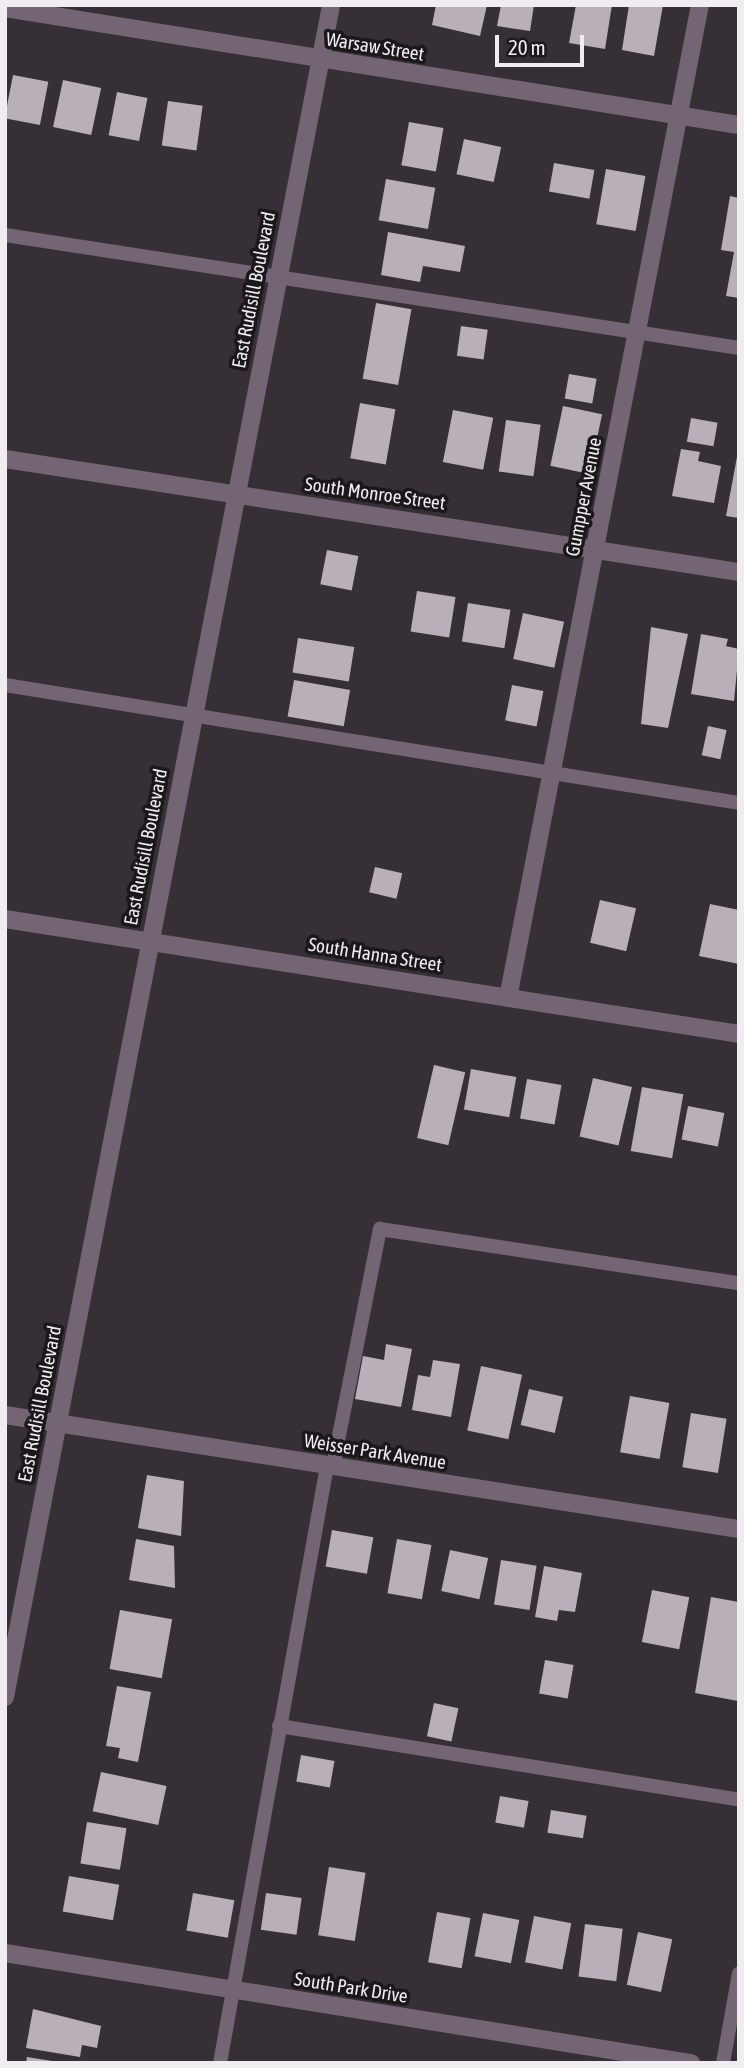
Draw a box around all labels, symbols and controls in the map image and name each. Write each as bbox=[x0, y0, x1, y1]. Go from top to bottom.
scale bar bbox=[499, 21, 588, 65]
street label: Warsaw Street bbox=[324, 28, 426, 66]
text: 20 m bbox=[508, 35, 546, 59]
street label: East Rudisill Boulevard bbox=[228, 210, 280, 370]
street label: Gumpper Avenue bbox=[561, 436, 607, 558]
street label: South Monroe Street bbox=[303, 473, 447, 515]
street label: East Rudisill Boulevard bbox=[120, 767, 172, 927]
street label: South Hanna Street bbox=[307, 933, 443, 977]
street label: East Rudisill Boulevard bbox=[14, 1324, 66, 1484]
street label: Weisser Park Avenue bbox=[302, 1430, 448, 1474]
street label: South Park Drive bbox=[293, 1968, 409, 2008]

